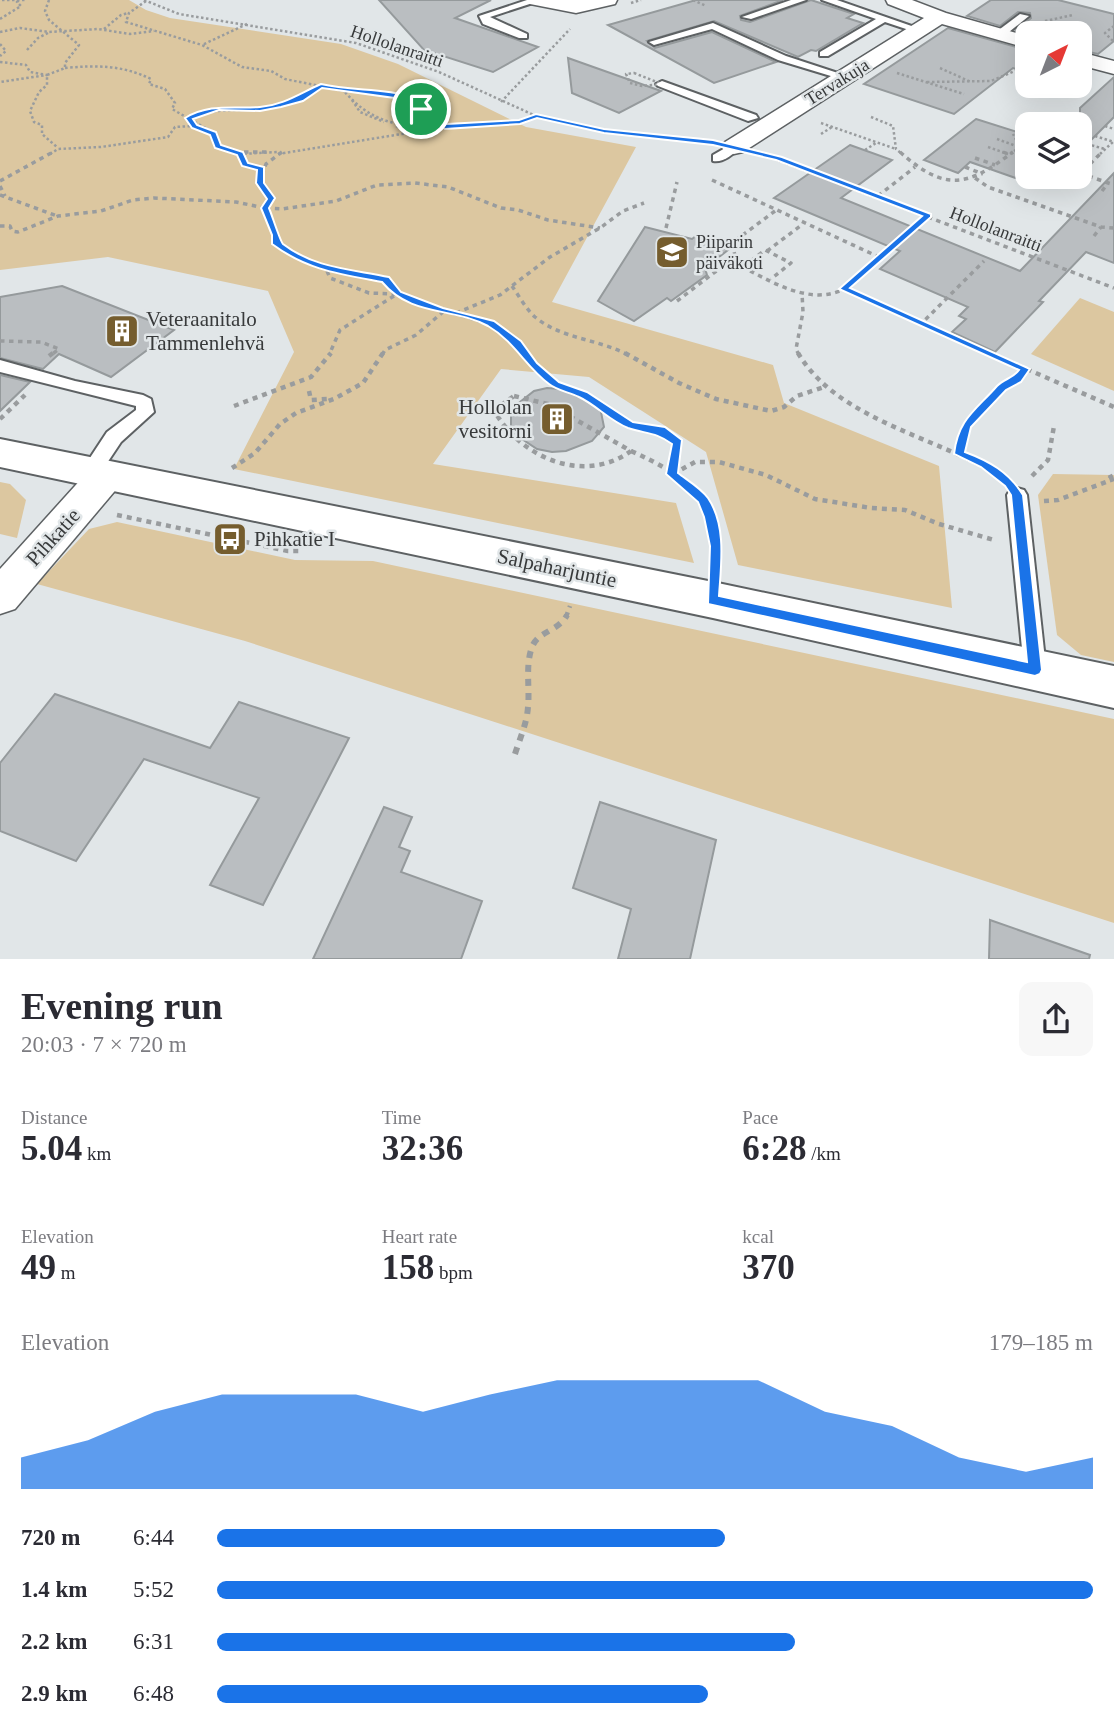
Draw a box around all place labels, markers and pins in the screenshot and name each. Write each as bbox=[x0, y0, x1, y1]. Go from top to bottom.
pin bbox=[391, 79, 451, 139]
place label: Piiparin päiväkoti bbox=[696, 232, 763, 273]
school or university icon: Piiparin päiväkoti bbox=[653, 233, 691, 271]
place label: Veteraanitalo Tammenlehvä bbox=[146, 307, 265, 355]
building icon: Veteraanitalo Tammenlehvä bbox=[103, 312, 141, 350]
place label: Hollolan vesitorni bbox=[459, 395, 532, 443]
building icon: Hollolan vesitorni bbox=[538, 400, 576, 438]
bus stop icon: Pihkatie I bbox=[211, 520, 249, 558]
place label: Pihkatie I bbox=[254, 527, 335, 551]

